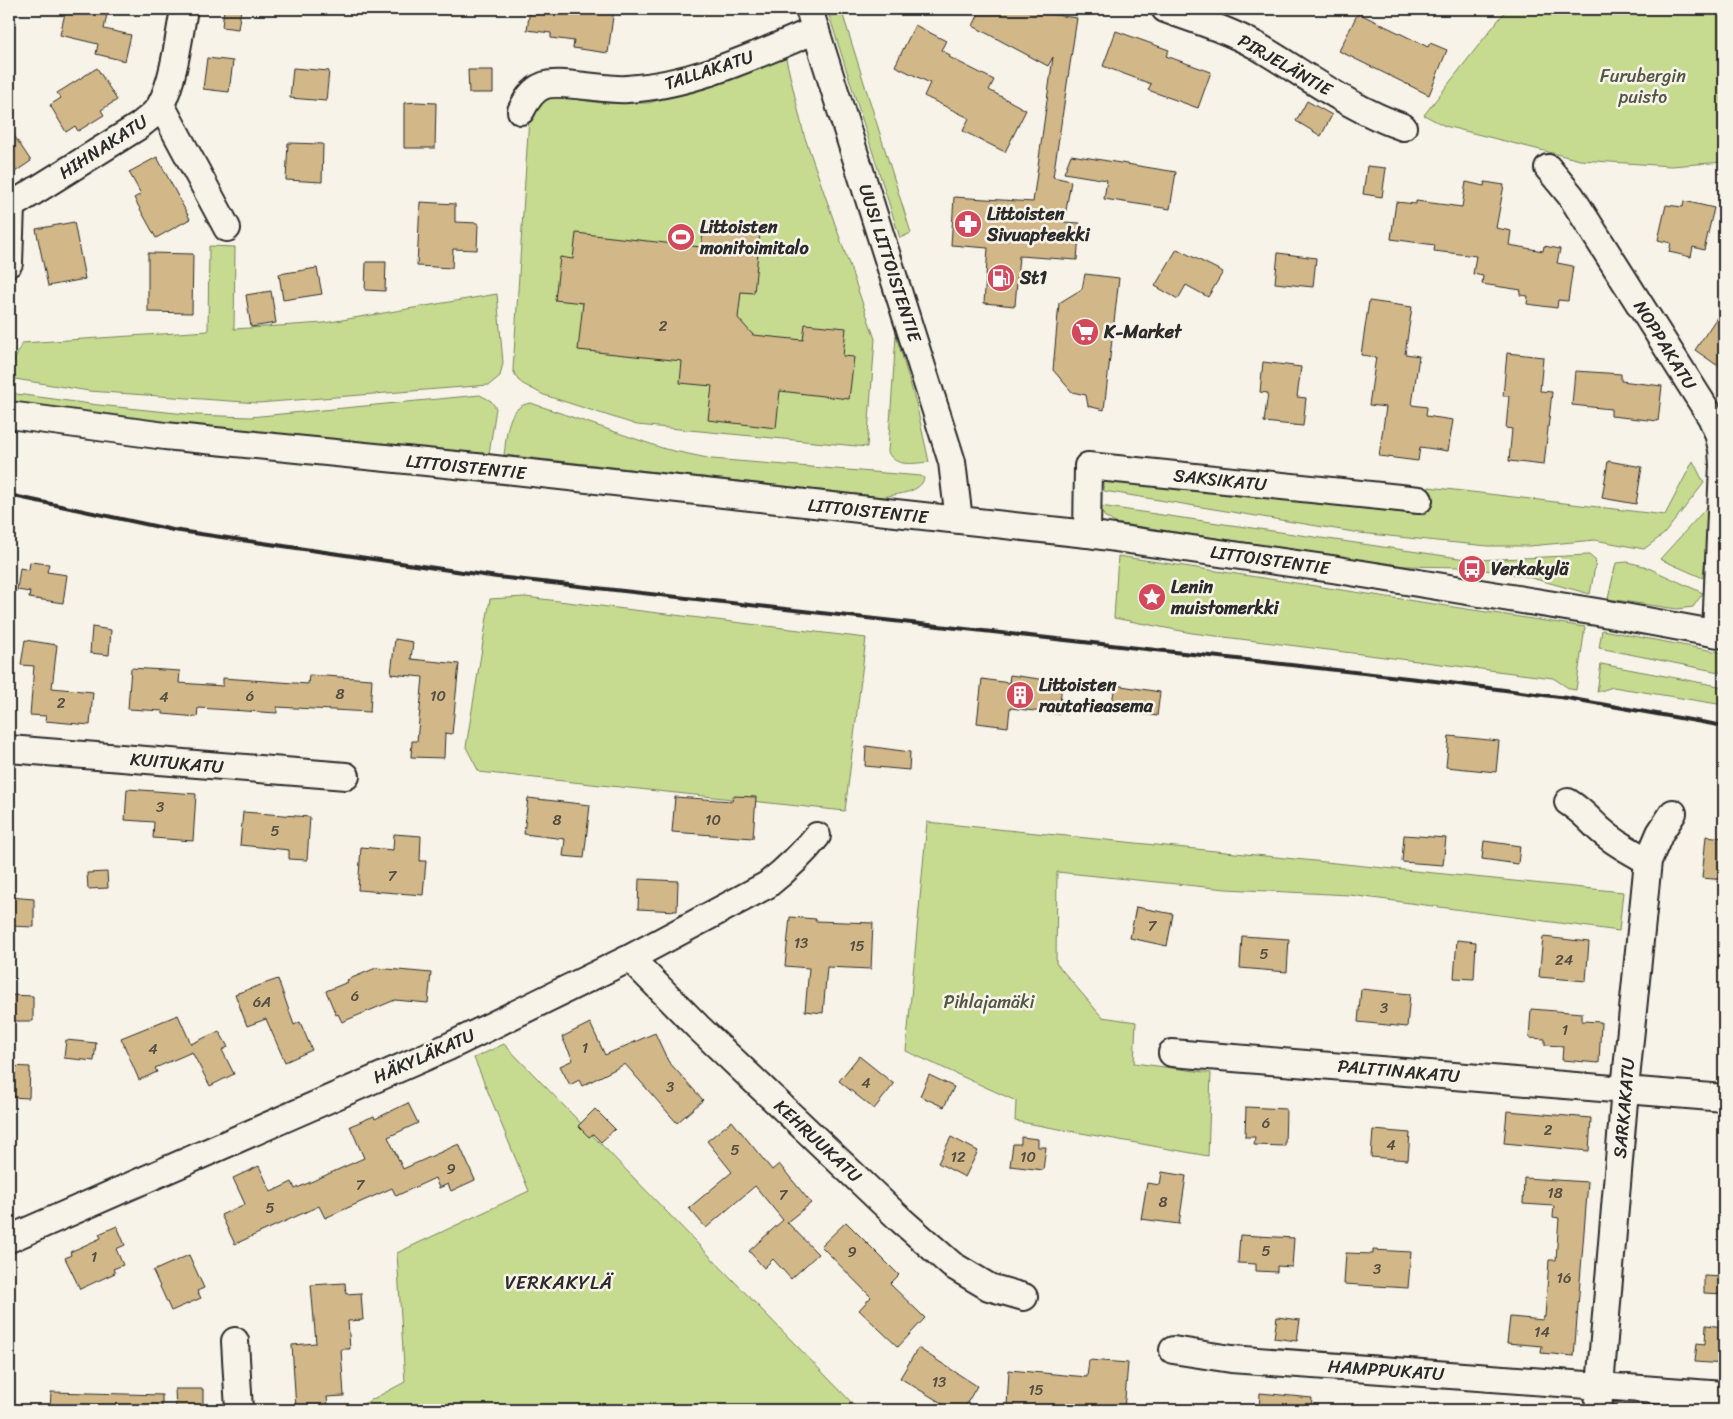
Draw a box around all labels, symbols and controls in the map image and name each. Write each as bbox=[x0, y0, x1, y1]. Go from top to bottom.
street label: PIRJELÄNTIE bbox=[1232, 25, 1339, 106]
street label: TALLAKATU bbox=[660, 40, 759, 99]
park label: Furubergin puisto bbox=[1600, 60, 1686, 113]
street label: HIHNAKATU bbox=[52, 105, 155, 188]
street label: UUSI LITTOISTENTIE bbox=[849, 180, 931, 347]
place label: Littoisten Sivuapteekki bbox=[986, 198, 1091, 251]
pharmacy icon: Littoisten Sivuapteekki bbox=[953, 209, 983, 239]
place label: Littoisten monitoimitalo bbox=[699, 211, 810, 264]
sports icon: Littoisten monitoimitalo bbox=[666, 222, 696, 252]
place label: St1 bbox=[1019, 262, 1047, 294]
fuel station icon: St1 bbox=[986, 263, 1016, 293]
street label: NOPPAKATU bbox=[1625, 294, 1706, 397]
house number: 2 bbox=[659, 313, 668, 339]
place label: K-Market bbox=[1103, 316, 1183, 348]
supermarket icon: K-Market bbox=[1070, 317, 1100, 347]
street label: LITTOISTENTIE bbox=[405, 445, 528, 489]
street label: SAKSIKATU bbox=[1172, 459, 1269, 501]
street label: LITTOISTENTIE bbox=[807, 489, 930, 533]
street label: LITTOISTENTIE bbox=[1208, 536, 1333, 584]
place label: Verkakylä bbox=[1491, 553, 1570, 585]
bus stop icon: Verkakylä bbox=[1457, 554, 1487, 584]
place label: Lenin muistomerkki bbox=[1170, 571, 1279, 624]
place icon: Lenin muistomerkki bbox=[1137, 582, 1167, 612]
place label: Littoisten rautatieasema bbox=[1038, 669, 1154, 722]
building icon: Littoisten rautatieasema bbox=[1005, 680, 1035, 710]
house number: 8 bbox=[335, 681, 345, 707]
house number: 6 bbox=[246, 683, 254, 709]
house number: 10 bbox=[430, 683, 446, 709]
house number: 4 bbox=[159, 684, 169, 710]
house number: 2 bbox=[57, 690, 66, 716]
street label: KUITUKATU bbox=[129, 743, 225, 783]
house number: 3 bbox=[156, 794, 164, 820]
house number: 8 bbox=[552, 807, 562, 833]
house number: 10 bbox=[705, 807, 721, 833]
house number: 5 bbox=[270, 818, 280, 844]
house number: 7 bbox=[388, 863, 398, 889]
house number: 7 bbox=[1148, 913, 1158, 939]
house number: 13 bbox=[794, 930, 808, 956]
house number: 15 bbox=[849, 933, 865, 959]
house number: 5 bbox=[1259, 941, 1269, 967]
house number: 24 bbox=[1555, 947, 1573, 973]
house number: 6 bbox=[351, 983, 359, 1009]
park label: Pihlajamäki bbox=[943, 986, 1036, 1018]
house number: 6A bbox=[253, 989, 271, 1015]
house number: 3 bbox=[1380, 995, 1388, 1021]
house number: 1 bbox=[1562, 1017, 1568, 1043]
street label: HÄKYLÄKATU bbox=[368, 1019, 481, 1093]
house number: 1 bbox=[582, 1035, 588, 1061]
house number: 4 bbox=[148, 1036, 158, 1062]
street label: PALTTINAKATU bbox=[1336, 1050, 1462, 1092]
street label: SARKAKATU bbox=[1604, 1055, 1644, 1160]
house number: 4 bbox=[861, 1070, 871, 1096]
house number: 3 bbox=[666, 1074, 674, 1100]
street label: KEHRUUKATU bbox=[766, 1091, 870, 1191]
house number: 6 bbox=[1262, 1110, 1270, 1136]
house number: 2 bbox=[1544, 1117, 1553, 1143]
house number: 4 bbox=[1386, 1132, 1396, 1158]
house number: 5 bbox=[730, 1137, 740, 1163]
house number: 12 bbox=[950, 1144, 966, 1170]
house number: 10 bbox=[1020, 1144, 1036, 1170]
house number: 9 bbox=[446, 1156, 456, 1182]
house number: 7 bbox=[356, 1172, 366, 1198]
house number: 18 bbox=[1547, 1180, 1563, 1206]
house number: 7 bbox=[779, 1182, 789, 1208]
house number: 8 bbox=[1158, 1189, 1168, 1215]
house number: 5 bbox=[265, 1195, 275, 1221]
house number: 5 bbox=[1261, 1238, 1271, 1264]
house number: 9 bbox=[847, 1239, 857, 1265]
house number: 1 bbox=[91, 1244, 97, 1270]
house number: 3 bbox=[1373, 1256, 1381, 1282]
house number: 16 bbox=[1557, 1265, 1571, 1291]
district label: VERKAKYLÄ bbox=[505, 1266, 615, 1299]
house number: 14 bbox=[1534, 1319, 1550, 1345]
street label: HAMPPUKATU bbox=[1327, 1350, 1446, 1390]
house number: 13 bbox=[932, 1369, 946, 1395]
house number: 15 bbox=[1028, 1377, 1044, 1403]

